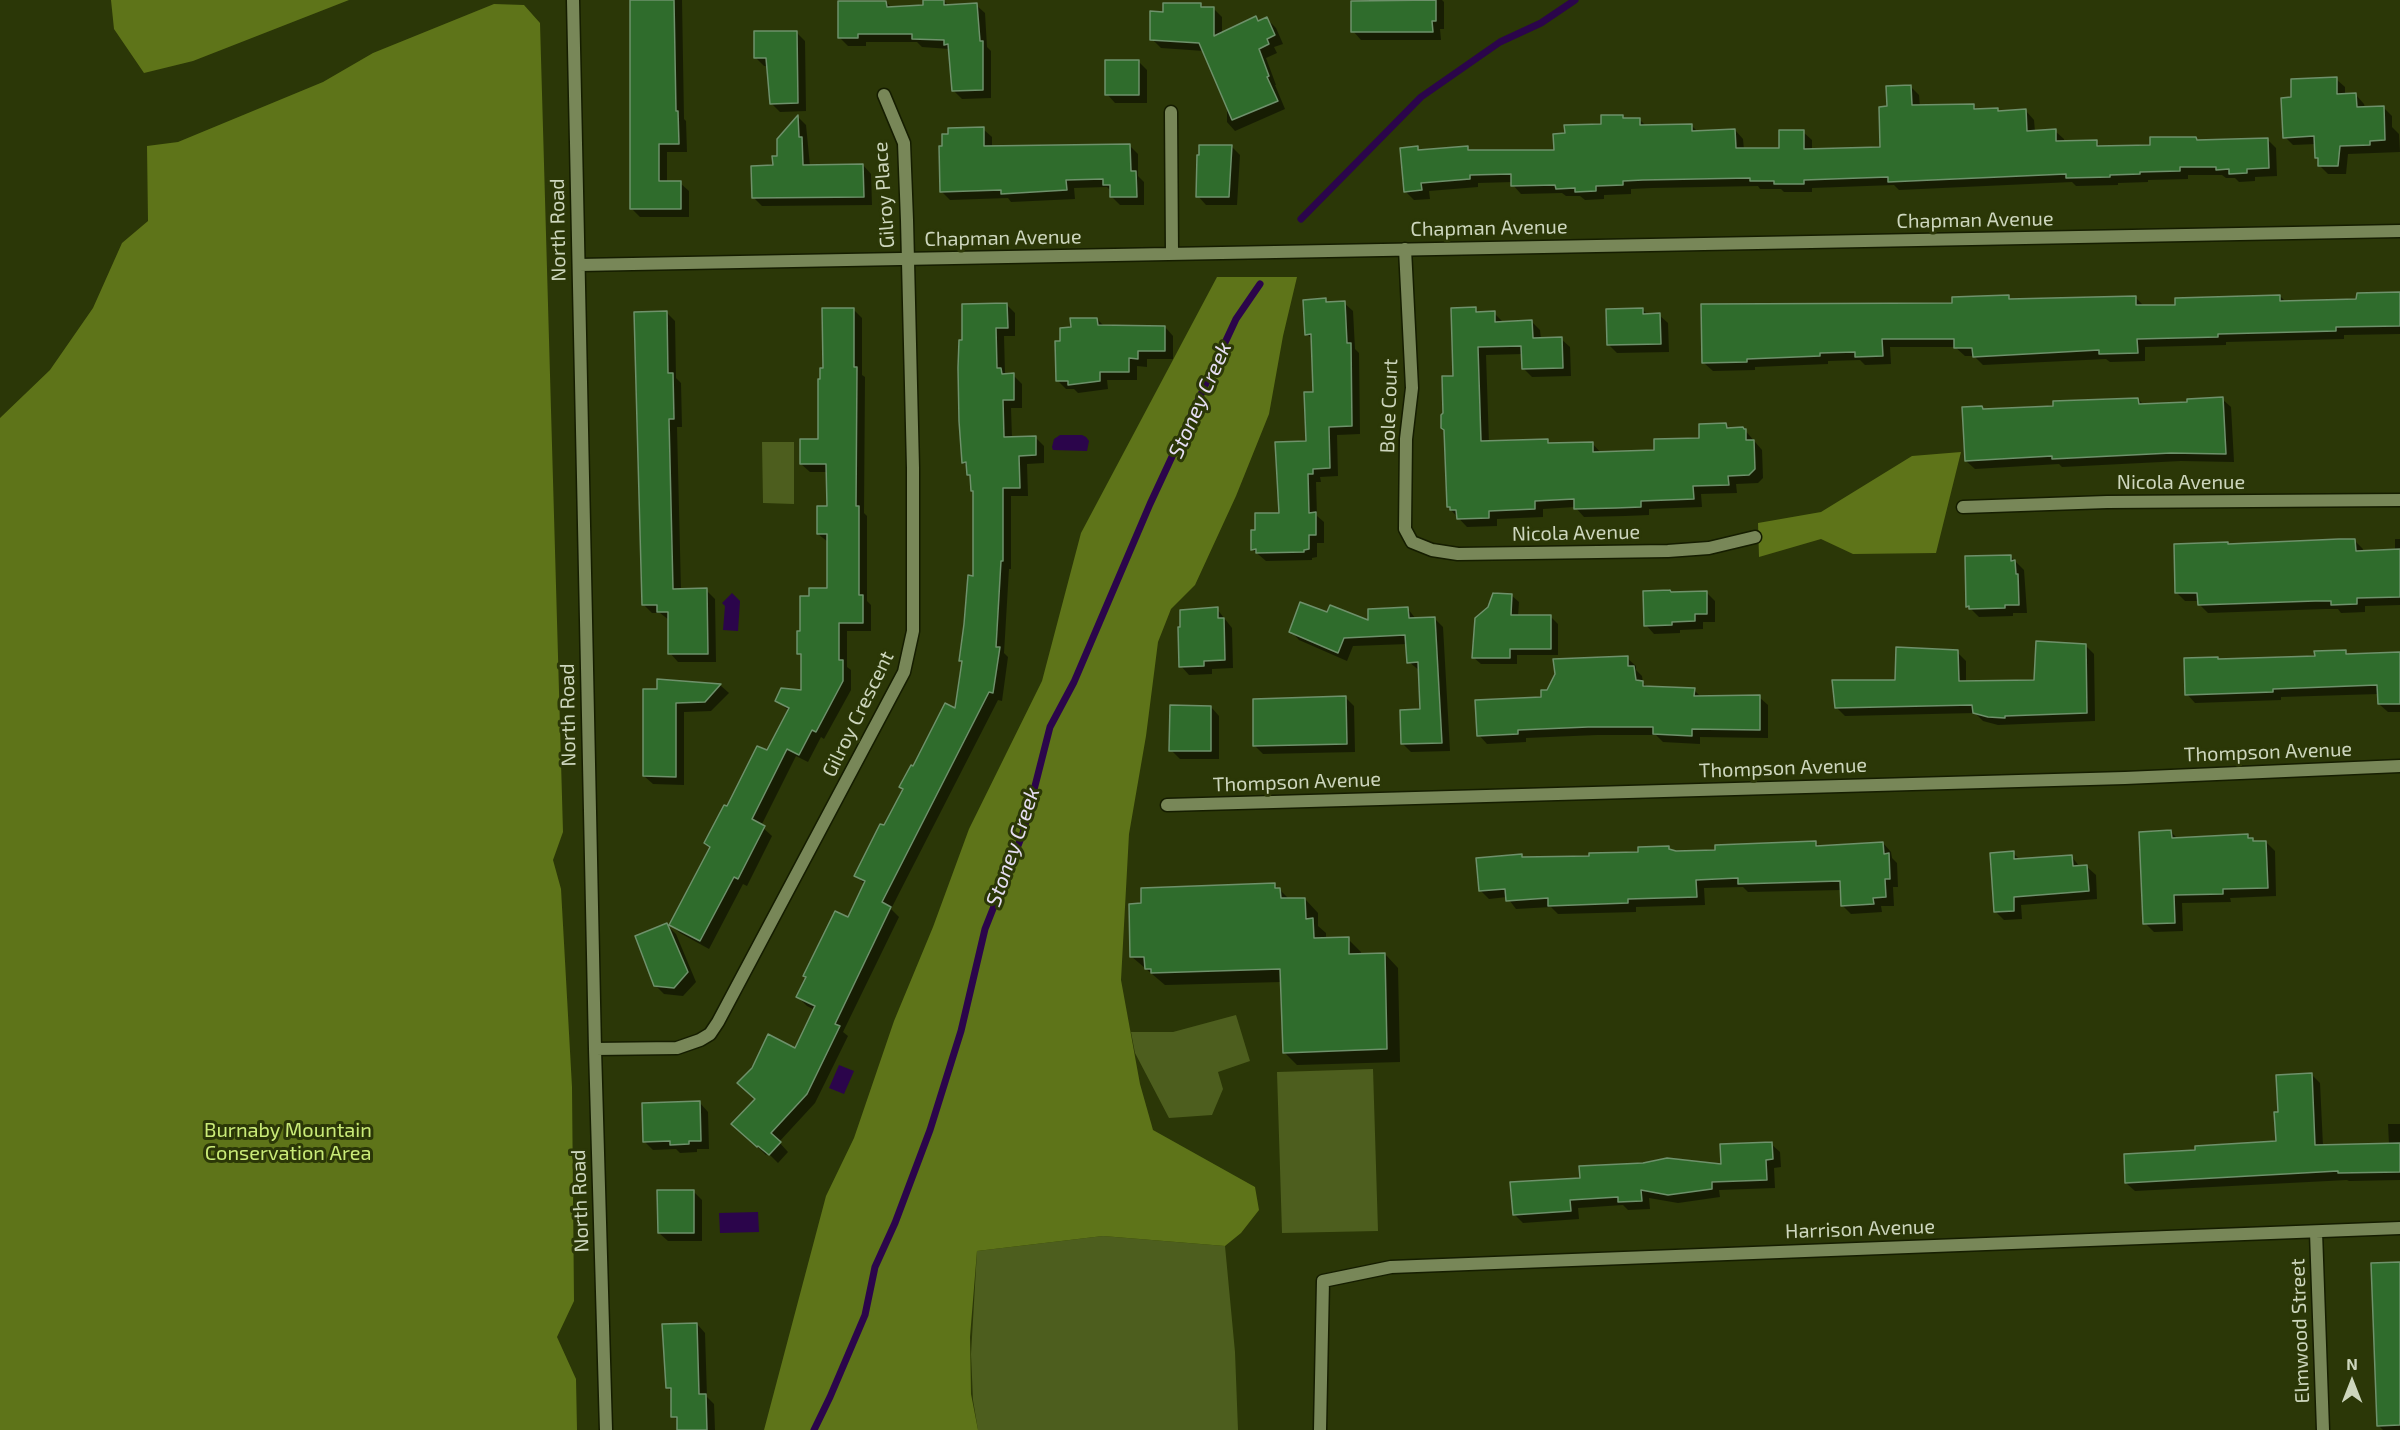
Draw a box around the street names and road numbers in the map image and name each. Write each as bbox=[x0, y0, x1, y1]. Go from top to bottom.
street label: Gilroy Place bbox=[868, 141, 900, 249]
street label: North Road bbox=[545, 178, 571, 282]
street label: Chapman Avenue bbox=[1896, 207, 2054, 233]
street label: Chapman Avenue bbox=[1410, 215, 1568, 241]
street label: Chapman Avenue bbox=[924, 225, 1082, 251]
street label: Bole Court bbox=[1375, 358, 1403, 454]
street label: Nicola Avenue bbox=[2117, 470, 2245, 494]
street label: Nicola Avenue bbox=[1512, 520, 1640, 546]
street label: Gilroy Crescent bbox=[817, 647, 899, 781]
street label: North Road bbox=[555, 663, 581, 767]
street label: Thompson Avenue bbox=[2183, 737, 2353, 767]
street label: Thompson Avenue bbox=[1698, 753, 1868, 783]
street label: Thompson Avenue bbox=[1212, 767, 1382, 797]
street label: North Road bbox=[566, 1149, 594, 1253]
street label: Harrison Avenue bbox=[1785, 1214, 1935, 1244]
street label: Elmwood Street bbox=[2285, 1258, 2315, 1404]

